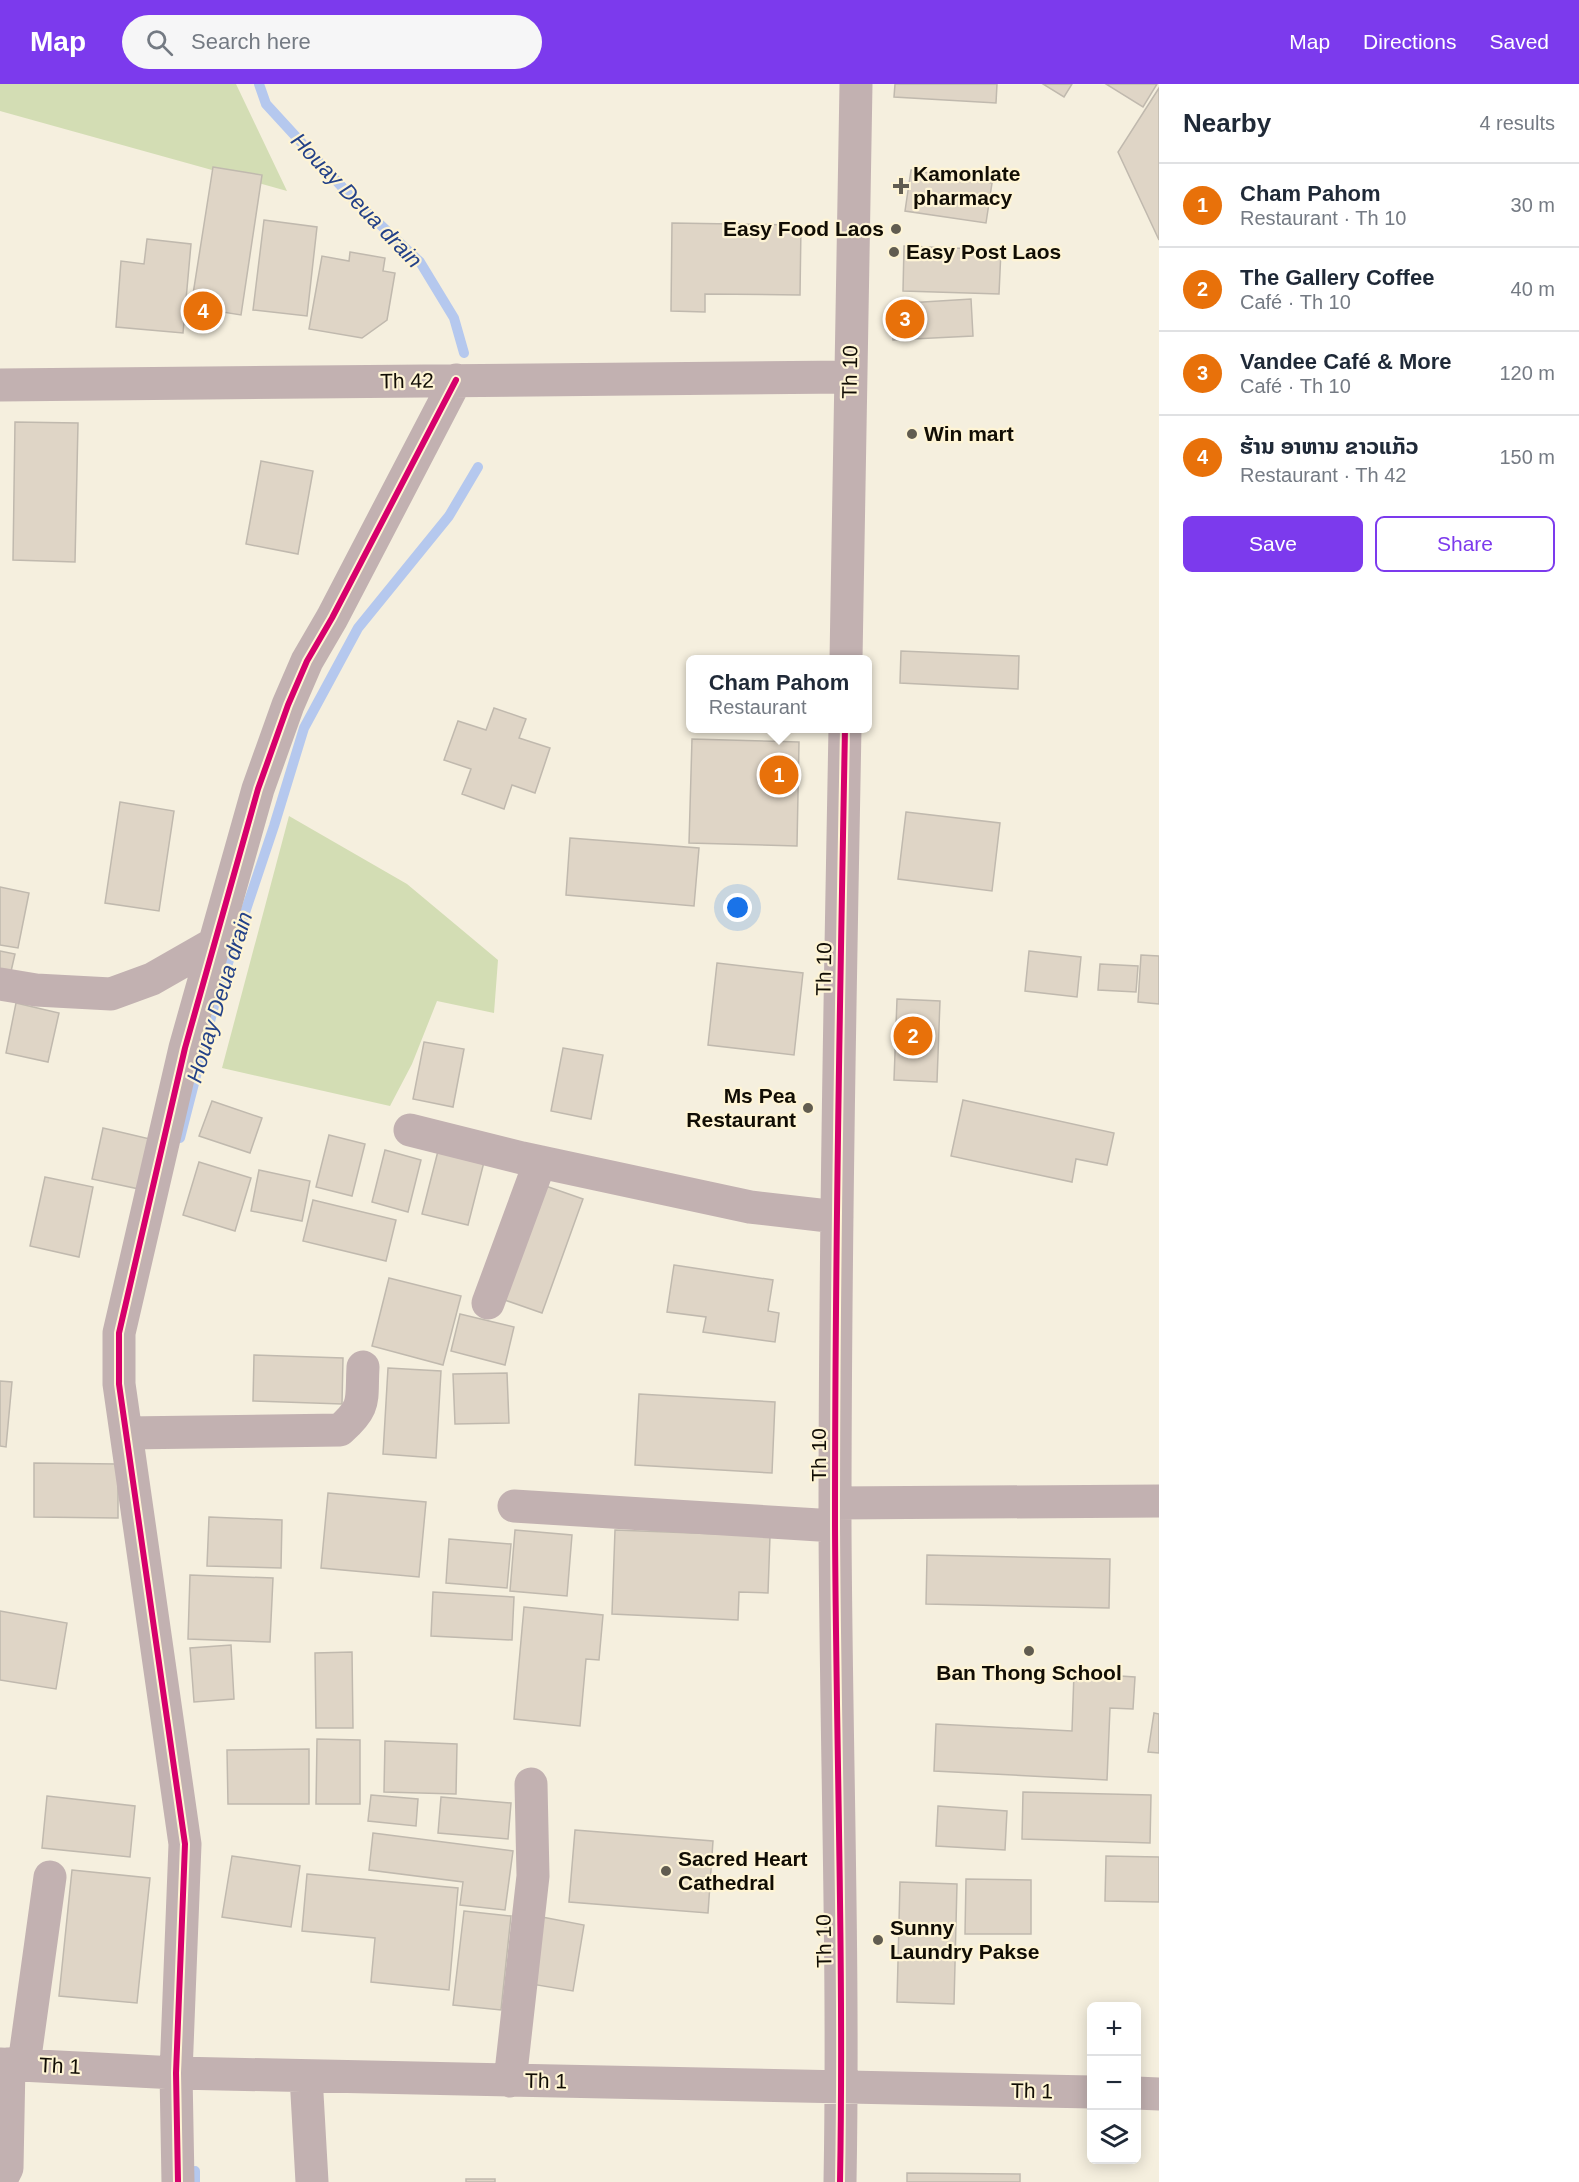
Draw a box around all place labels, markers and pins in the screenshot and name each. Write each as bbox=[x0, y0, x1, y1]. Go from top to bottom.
place label: Kamonlate pharmacy bbox=[913, 162, 1020, 209]
marker: Kamonlate pharmacy bbox=[894, 179, 908, 193]
place label: Easy Food Laos bbox=[723, 217, 884, 240]
marker: Easy Food Laos bbox=[889, 222, 903, 236]
place label: Easy Post Laos bbox=[906, 240, 1061, 263]
marker: Easy Post Laos bbox=[887, 245, 901, 259]
pin: 4 bbox=[184, 288, 222, 334]
pin: 3 bbox=[886, 296, 924, 342]
place label: Win mart bbox=[924, 422, 1014, 445]
marker: Win mart bbox=[905, 427, 919, 441]
pin: 1 bbox=[760, 752, 798, 798]
pin: 2 bbox=[894, 1014, 932, 1058]
place label: Ms Pea Restaurant bbox=[686, 1084, 796, 1131]
marker: Ms Pea Restaurant bbox=[801, 1101, 815, 1115]
marker: Ban Thong School bbox=[1022, 1644, 1036, 1658]
place label: Ban Thong School bbox=[936, 1661, 1122, 1684]
place label: Sacred Heart Cathedral bbox=[678, 1847, 808, 1894]
marker: Sacred Heart Cathedral bbox=[659, 1864, 673, 1878]
place label: Sunny Laundry Pakse bbox=[890, 1916, 1039, 1963]
marker: Sunny Laundry Pakse bbox=[871, 1933, 885, 1947]

